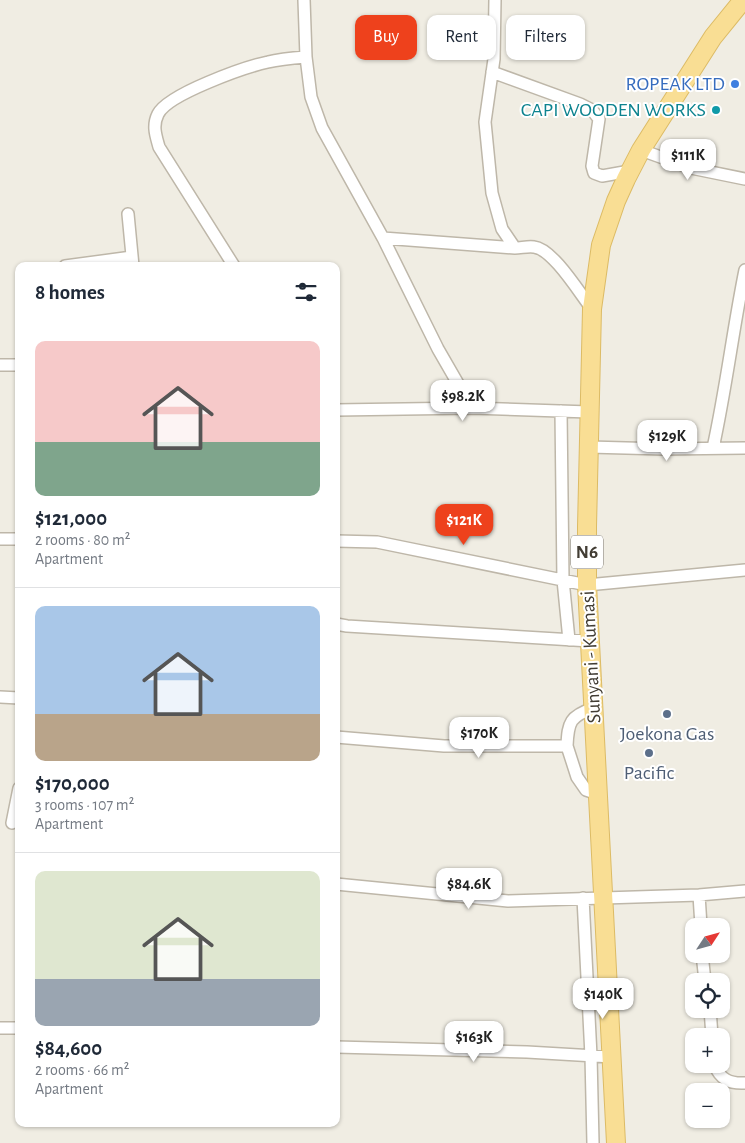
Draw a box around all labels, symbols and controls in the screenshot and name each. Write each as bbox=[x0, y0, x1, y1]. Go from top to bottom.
chip: Buy bbox=[355, 15, 417, 60]
chip: Rent bbox=[427, 15, 496, 60]
chip: Filters bbox=[506, 15, 585, 60]
place label: ROPEAK LTD bbox=[626, 74, 725, 94]
marker: ROPEAK LTD bbox=[729, 78, 741, 90]
place label: CAPI WOODEN WORKS bbox=[521, 100, 706, 120]
marker: CAPI WOODEN WORKS bbox=[710, 104, 722, 116]
pin: $111K bbox=[653, 138, 723, 181]
text: $111K bbox=[671, 147, 705, 163]
icon: filters bbox=[292, 278, 320, 306]
text: 8 homes bbox=[35, 282, 105, 303]
icon: home bbox=[133, 373, 223, 463]
pin: $98.2K bbox=[422, 380, 504, 422]
text: $98.2K bbox=[441, 388, 485, 404]
pin: $129K bbox=[632, 420, 702, 462]
text: $129K bbox=[648, 428, 686, 444]
pin: $121K bbox=[429, 504, 499, 546]
text: $121,000 bbox=[35, 508, 107, 529]
text: $121K bbox=[446, 512, 482, 528]
text: 2 rooms · 80 m² bbox=[35, 532, 130, 548]
road number: N6 bbox=[571, 536, 603, 568]
text: Apartment bbox=[35, 551, 103, 567]
street label: Sunyani - Kumasi bbox=[578, 590, 604, 724]
icon: home bbox=[133, 639, 223, 729]
marker: Joekona Gas bbox=[661, 708, 673, 720]
pin: $170K bbox=[444, 716, 514, 759]
place label: Joekona Gas bbox=[620, 724, 714, 744]
text: $170K bbox=[460, 725, 498, 741]
marker: Pacific bbox=[643, 747, 655, 759]
place label: Pacific bbox=[624, 763, 675, 783]
text: $170,000 bbox=[35, 773, 110, 794]
text: 3 rooms · 107 m² bbox=[35, 797, 134, 813]
text: Apartment bbox=[35, 816, 103, 832]
pin: $84.6K bbox=[428, 868, 510, 910]
text: $84.6K bbox=[447, 876, 491, 892]
icon: home bbox=[133, 904, 223, 994]
north arrow bbox=[685, 918, 730, 962]
map controls bbox=[685, 918, 730, 1128]
button: locate bbox=[685, 973, 730, 1018]
pin: $140K bbox=[568, 978, 638, 1020]
text: $140K bbox=[584, 986, 622, 1002]
pin: $163K bbox=[439, 1020, 509, 1063]
button: + bbox=[685, 1028, 730, 1073]
text: $163K bbox=[456, 1029, 492, 1045]
text: $84,600 bbox=[35, 1038, 102, 1059]
text: 2 rooms · 66 m² bbox=[35, 1062, 129, 1078]
text: Apartment bbox=[35, 1081, 103, 1097]
button: − bbox=[685, 1083, 730, 1128]

